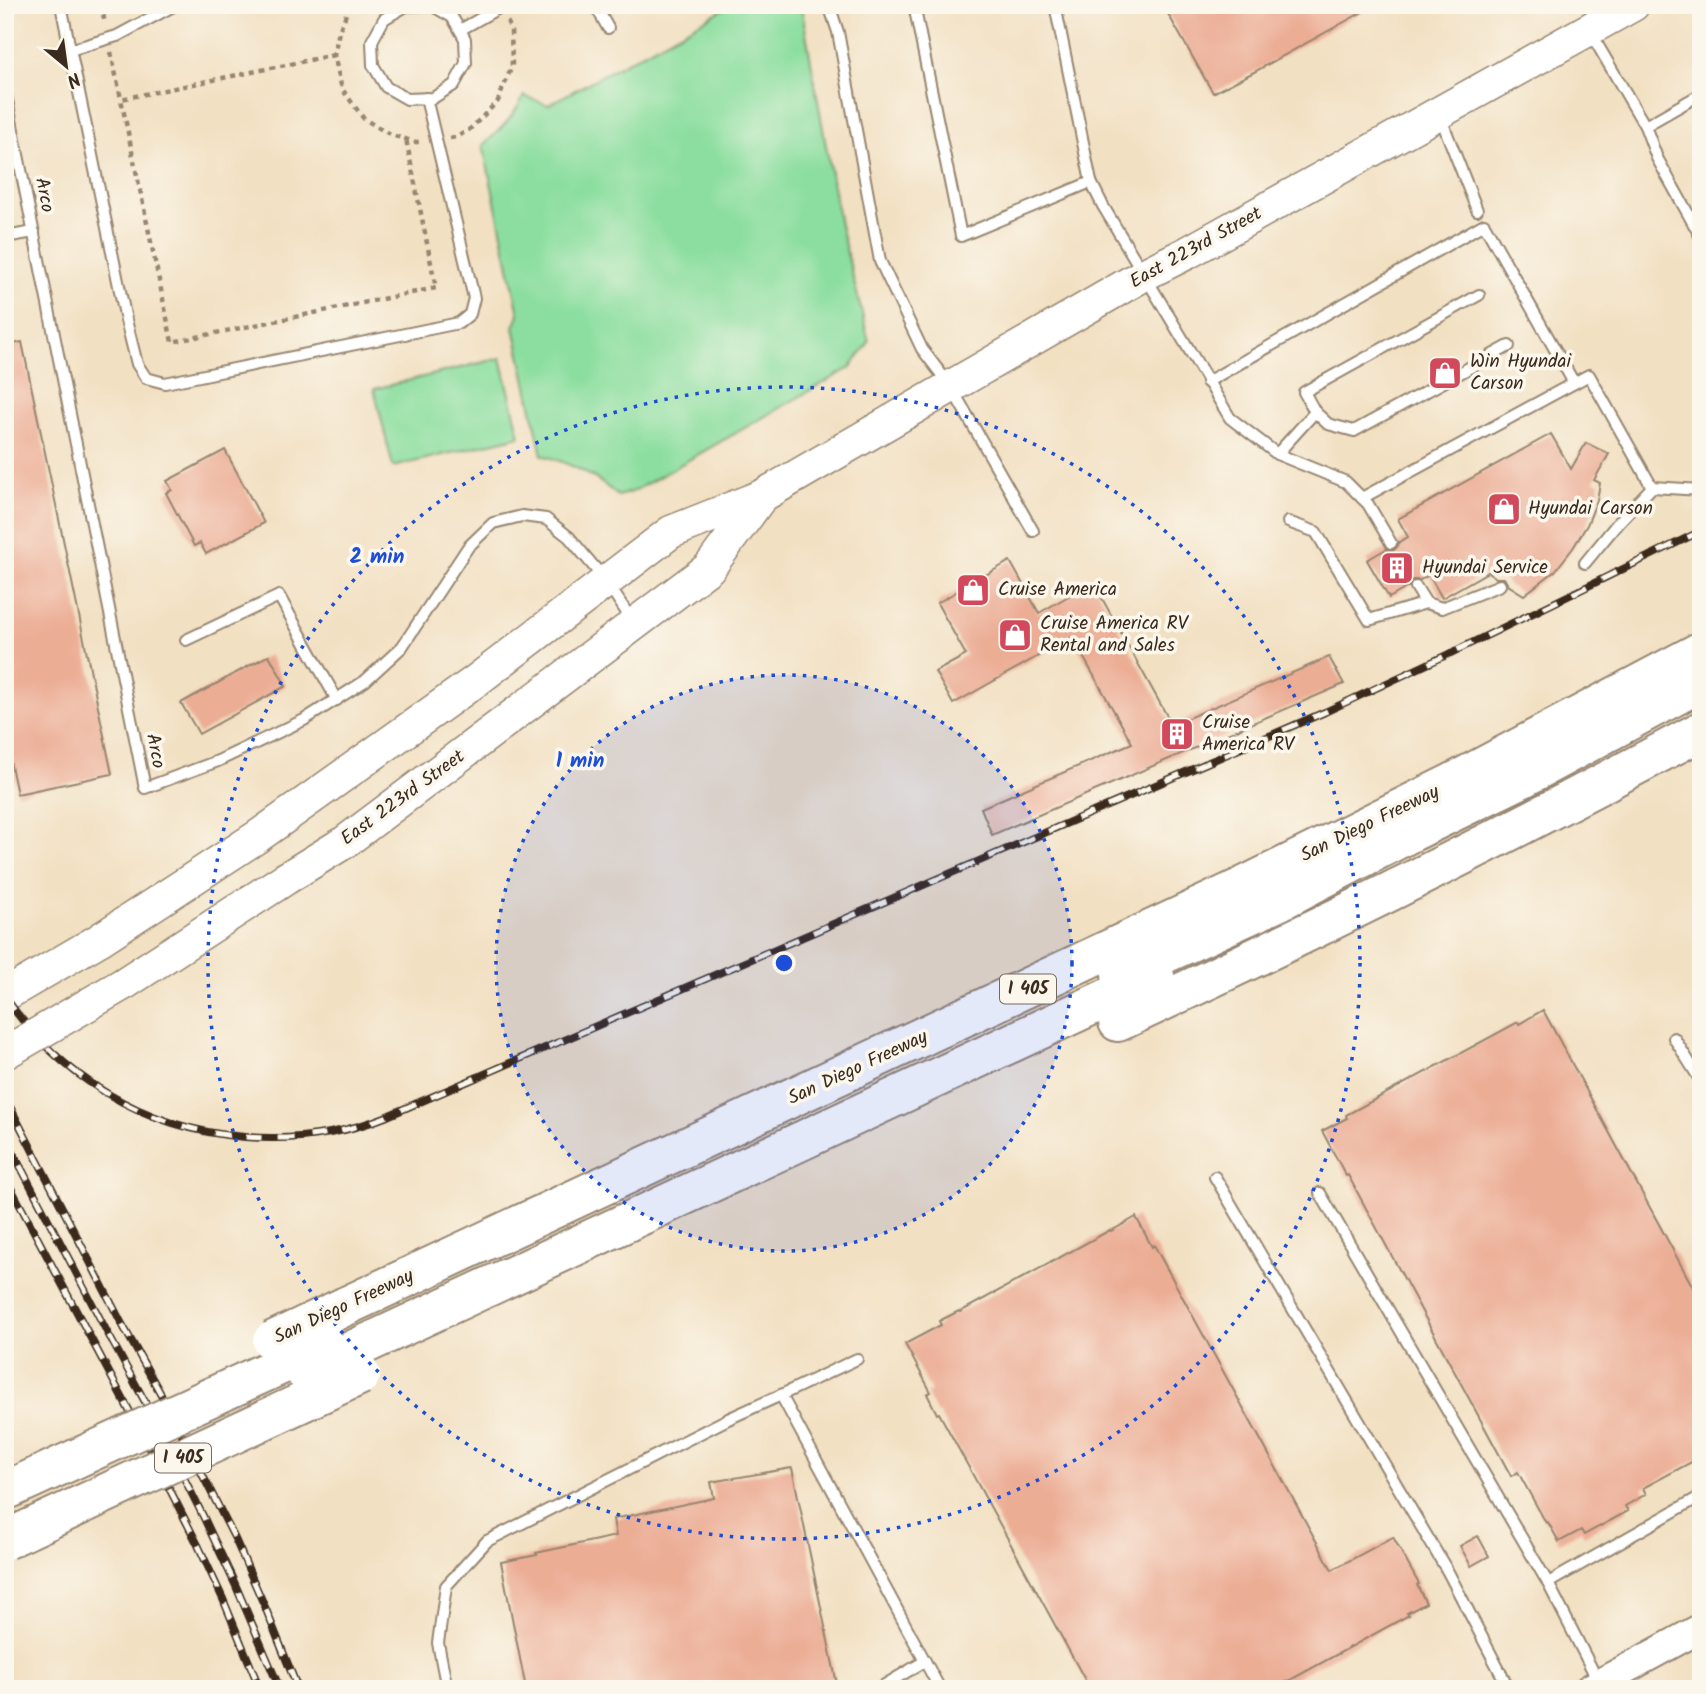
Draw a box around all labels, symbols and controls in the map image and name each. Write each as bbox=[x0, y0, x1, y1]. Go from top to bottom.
north arrow bbox=[32, 32, 102, 102]
text: N bbox=[61, 63, 86, 95]
street label: Arco bbox=[26, 175, 62, 215]
street label: East 223rd Street bbox=[1124, 199, 1268, 297]
place label: Win Hyundai Carson bbox=[1470, 347, 1572, 399]
shop icon: Win Hyundai Carson bbox=[1426, 354, 1464, 392]
shop icon: Hyundai Carson bbox=[1485, 490, 1523, 528]
place label: Hyundai Carson bbox=[1528, 494, 1653, 524]
text: 2 min bbox=[350, 541, 404, 574]
building icon: Hyundai Service bbox=[1378, 549, 1416, 587]
place label: Hyundai Service bbox=[1422, 553, 1548, 583]
shop icon: Cruise America bbox=[954, 571, 992, 609]
place label: Cruise America bbox=[998, 575, 1117, 605]
place label: Cruise America RV Rental and Sales bbox=[1040, 609, 1190, 661]
shop icon: Cruise America RV Rental and Sales bbox=[996, 616, 1034, 654]
place label: Cruise America RV bbox=[1202, 708, 1296, 760]
building icon: Cruise America RV bbox=[1158, 715, 1196, 753]
street label: Arco bbox=[137, 731, 173, 771]
street label: East 223rd Street bbox=[334, 742, 472, 854]
text: 1 min bbox=[556, 745, 604, 778]
street label: San Diego Freeway bbox=[1295, 777, 1446, 871]
centre of rings bbox=[772, 951, 796, 975]
road number: I 405 bbox=[1000, 974, 1056, 1004]
street label: San Diego Freeway bbox=[783, 1022, 934, 1114]
street label: San Diego Freeway bbox=[269, 1261, 420, 1353]
road number: I 405 bbox=[155, 1443, 211, 1472]

